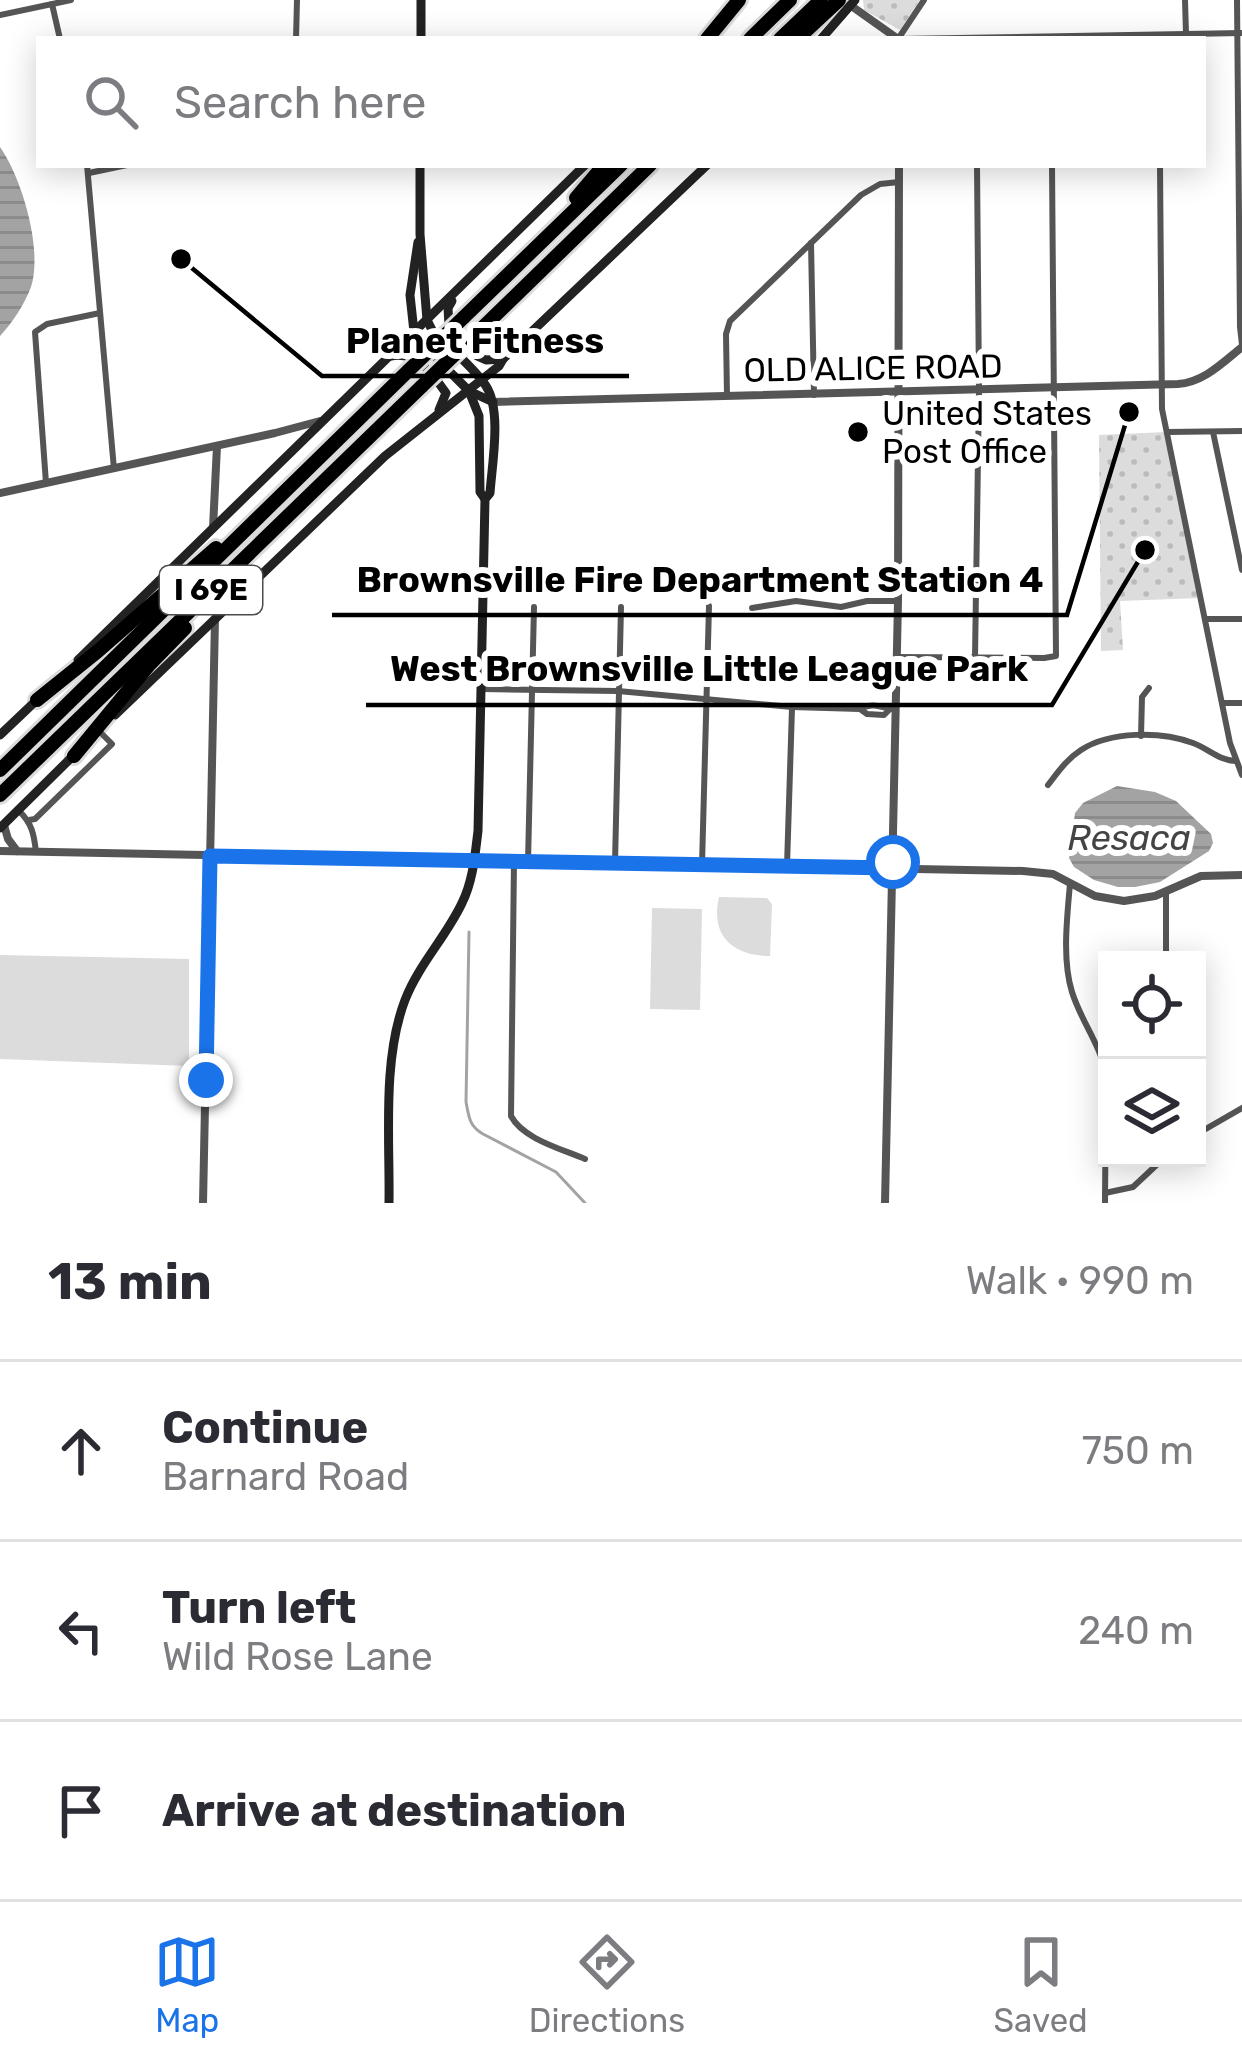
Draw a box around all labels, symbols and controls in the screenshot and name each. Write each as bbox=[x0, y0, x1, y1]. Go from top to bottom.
search box bbox=[36, 36, 1206, 168]
icon: search bbox=[78, 69, 144, 135]
text: Search here bbox=[174, 76, 426, 129]
callout: Planet Fitness bbox=[322, 304, 629, 376]
text: Planet Fitness bbox=[346, 319, 604, 362]
street label: OLD ALICE ROAD bbox=[743, 346, 1003, 390]
place label: United States Post Office bbox=[882, 394, 1092, 471]
marker: United States Post Office bbox=[845, 419, 871, 445]
callout: Brownsville Fire Department Station 4 bbox=[332, 543, 1067, 615]
text: Brownsville Fire Department Station 4 bbox=[357, 558, 1043, 601]
road number: I 69E bbox=[160, 566, 262, 614]
callout: West Brownsville Little League Park bbox=[366, 633, 1052, 705]
text: West Brownsville Little League Park bbox=[390, 647, 1028, 690]
water label: Resaca bbox=[1067, 816, 1191, 859]
route start bbox=[866, 835, 920, 889]
map controls bbox=[1098, 951, 1206, 1167]
button: locate bbox=[1098, 951, 1206, 1059]
route end bbox=[179, 1053, 233, 1107]
button: layers bbox=[1098, 1059, 1206, 1167]
text: 13 min bbox=[48, 1251, 212, 1312]
text: Walk · 990 m bbox=[966, 1258, 1194, 1304]
text: Continue bbox=[162, 1401, 368, 1454]
icon: ahead bbox=[48, 1418, 114, 1484]
text: 750 m bbox=[1082, 1428, 1194, 1474]
text: Barnard Road bbox=[162, 1454, 409, 1500]
text: Turn left bbox=[162, 1581, 356, 1634]
icon: left bbox=[48, 1598, 114, 1664]
text: 240 m bbox=[1078, 1608, 1194, 1654]
text: Wild Rose Lane bbox=[162, 1634, 433, 1680]
icon: arrive bbox=[48, 1778, 114, 1844]
text: Arrive at destination bbox=[162, 1784, 627, 1837]
tab: Map bbox=[154, 1929, 220, 2040]
tab: Directions bbox=[529, 1929, 685, 2040]
tab: Saved bbox=[994, 1929, 1088, 2040]

